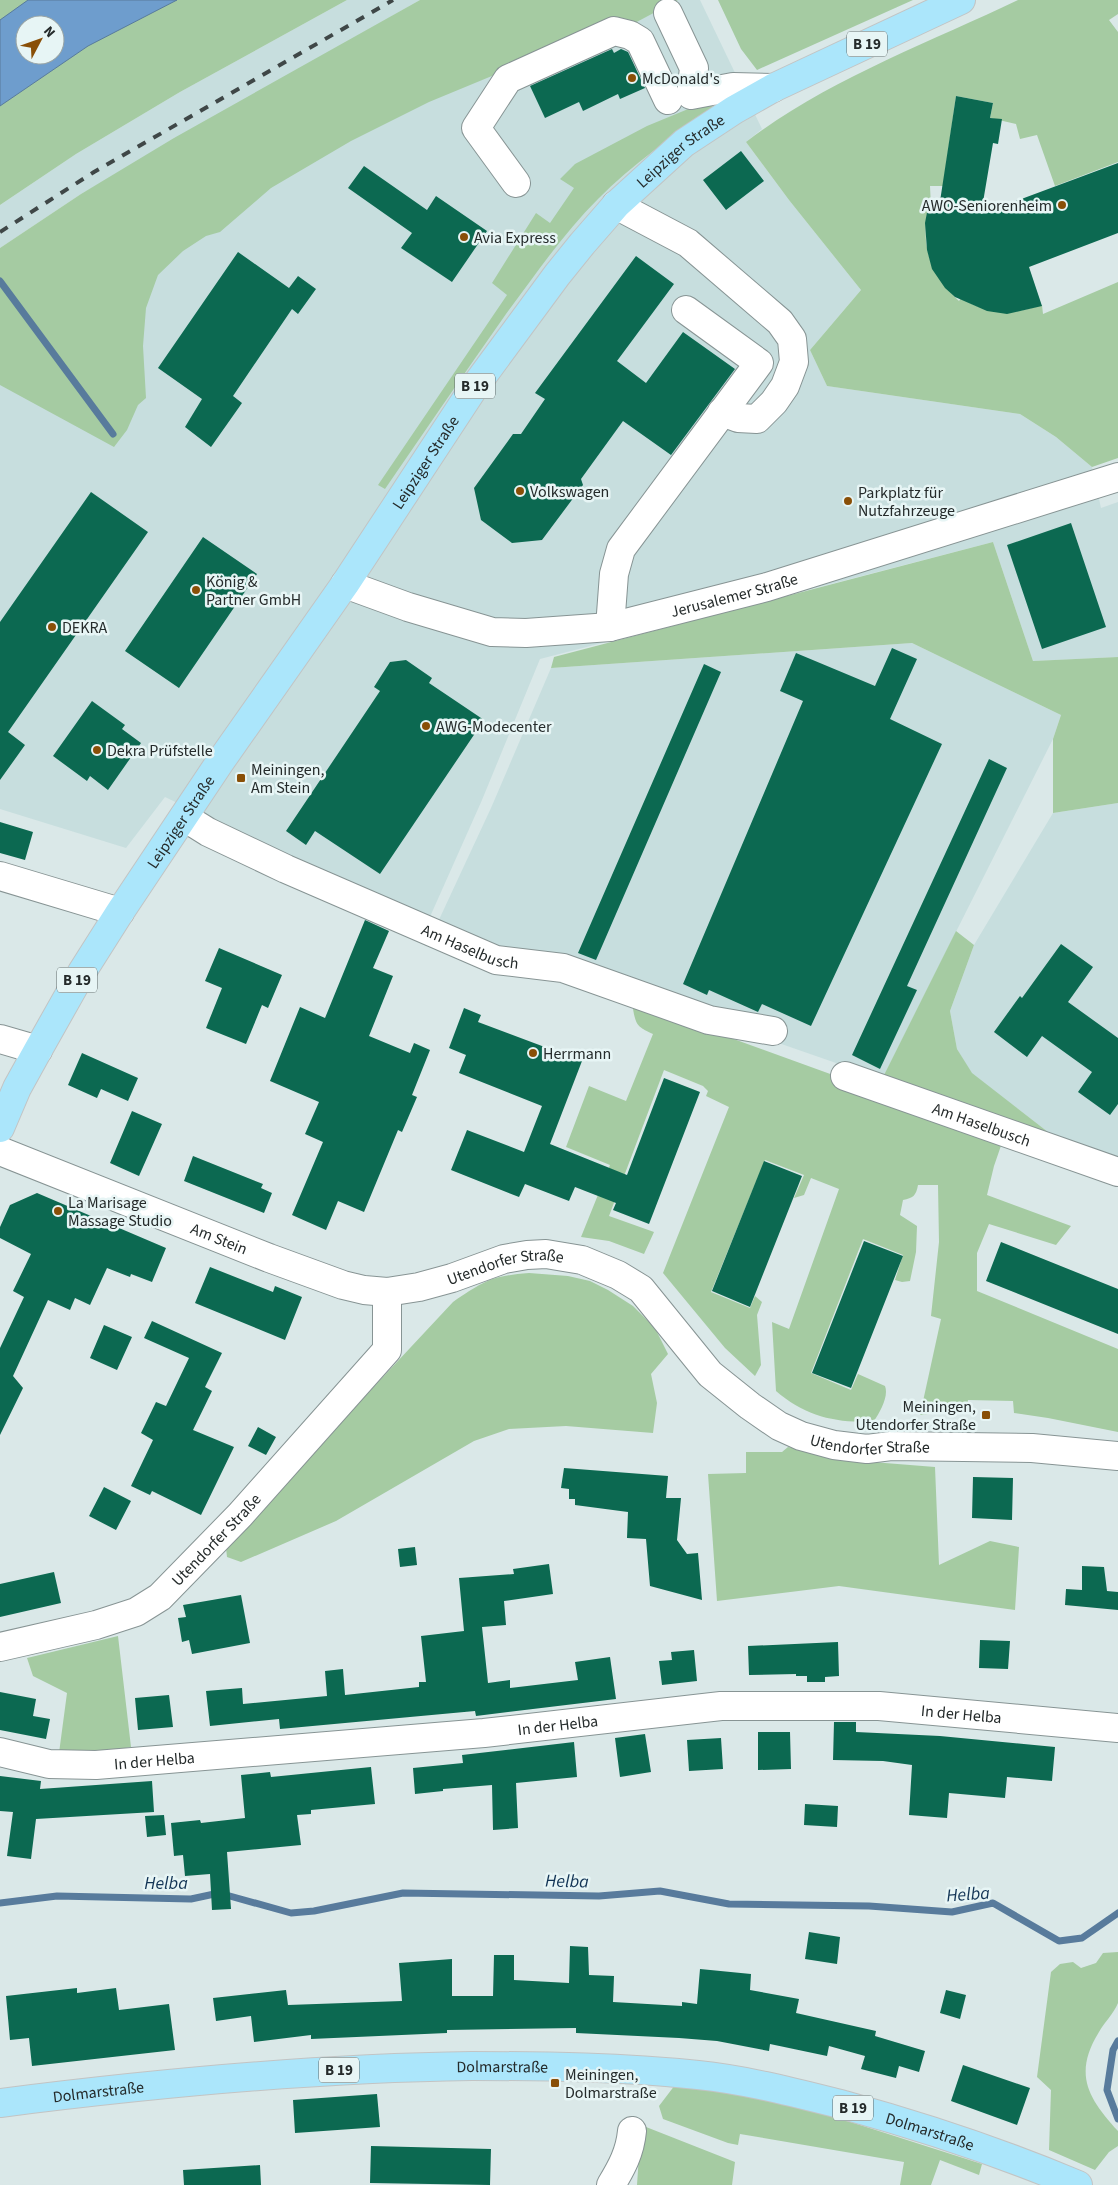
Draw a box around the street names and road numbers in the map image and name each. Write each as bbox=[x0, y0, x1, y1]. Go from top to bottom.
road number: B 19 bbox=[847, 32, 887, 56]
street label: Leipziger Straße bbox=[632, 109, 729, 193]
road number: B 19 bbox=[455, 374, 495, 398]
street label: Leipziger Straße bbox=[387, 412, 465, 514]
street label: Jerusalemer Straße bbox=[668, 568, 801, 623]
street label: Leipziger Straße bbox=[142, 771, 220, 873]
street label: Am Haselbusch bbox=[418, 919, 520, 975]
road number: B 19 bbox=[57, 968, 97, 992]
street label: Am Haselbusch bbox=[929, 1098, 1034, 1152]
street label: Am Stein bbox=[187, 1218, 250, 1260]
street label: Utendorfer Straße bbox=[444, 1244, 565, 1291]
street label: Utendorfer Straße bbox=[807, 1429, 930, 1461]
street label: Utendorfer Straße bbox=[167, 1489, 266, 1591]
street label: In der Helba bbox=[920, 1700, 1003, 1729]
street label: In der Helba bbox=[516, 1710, 599, 1741]
street label: In der Helba bbox=[113, 1747, 196, 1775]
street label: Dolmarstraße bbox=[456, 2056, 548, 2079]
road number: B 19 bbox=[319, 2058, 359, 2082]
street label: Dolmarstraße bbox=[52, 2076, 145, 2108]
road number: B 19 bbox=[833, 2096, 873, 2120]
street label: Dolmarstraße bbox=[883, 2107, 977, 2156]

